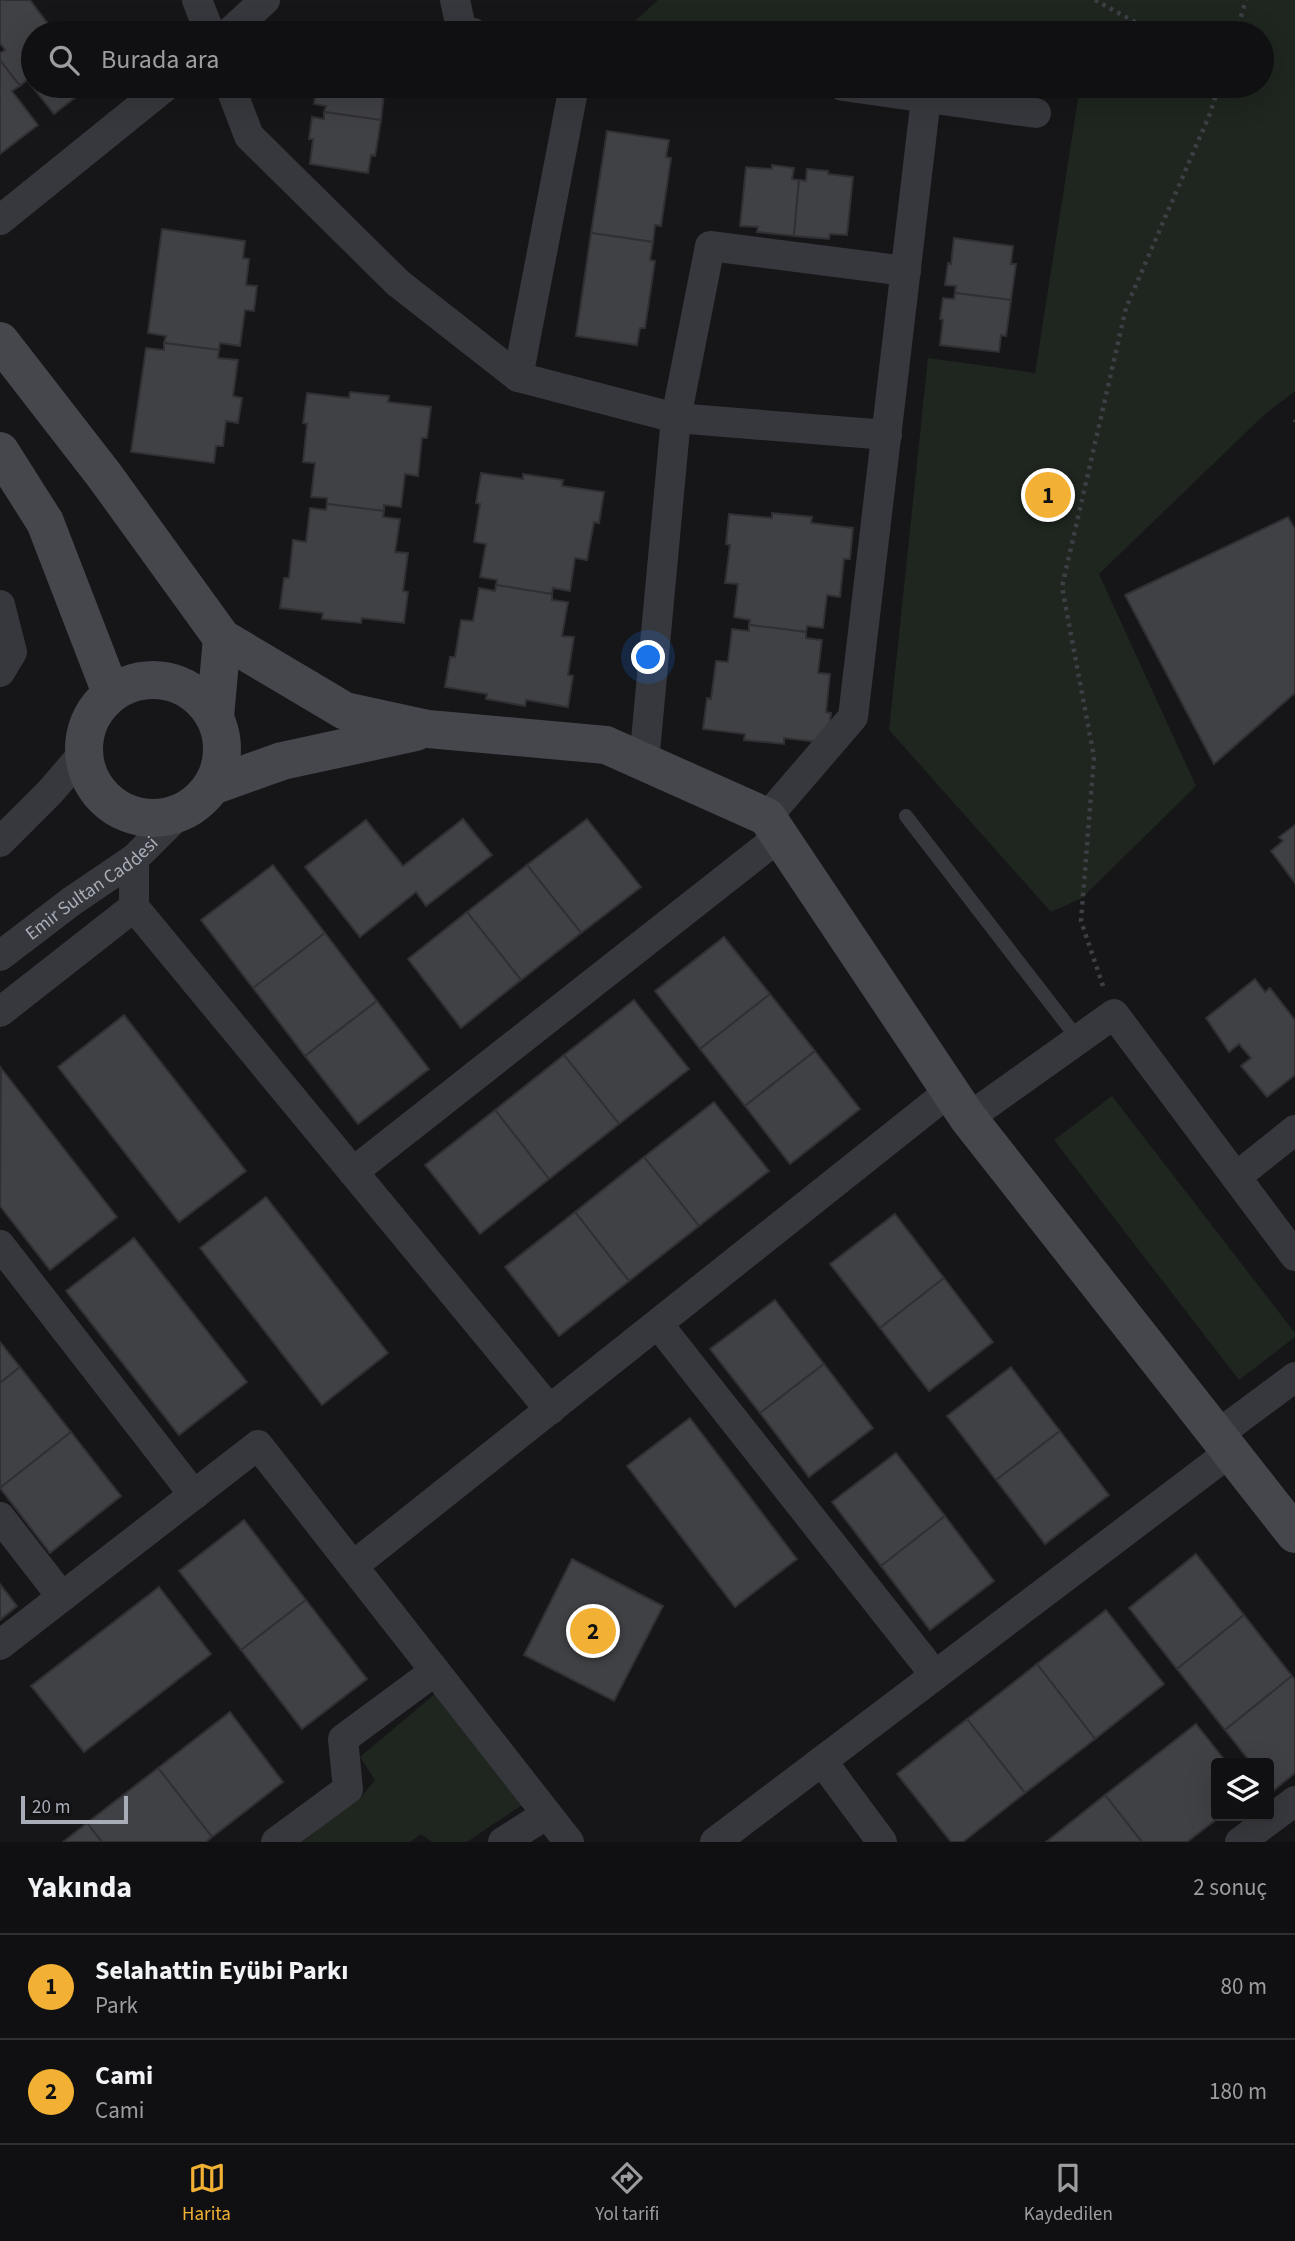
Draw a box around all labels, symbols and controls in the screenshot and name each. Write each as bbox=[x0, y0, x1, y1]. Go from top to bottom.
search box bbox=[21, 21, 1274, 98]
icon: search bbox=[45, 41, 83, 79]
text: Burada ara bbox=[101, 41, 219, 78]
pin: 1 bbox=[1025, 469, 1071, 521]
your location bbox=[631, 640, 665, 674]
street label: Emir Sultan Caddesi bbox=[20, 830, 165, 947]
pin: 2 bbox=[570, 1605, 616, 1657]
map controls bbox=[1211, 1758, 1274, 1821]
button: layers bbox=[1211, 1758, 1274, 1821]
scale bar bbox=[21, 1793, 128, 1825]
text: 20 m bbox=[32, 1794, 70, 1821]
text: Yakında bbox=[28, 1866, 132, 1909]
text: 2 sonuç bbox=[1193, 1871, 1267, 1904]
text: Selahattin Eyübi Parkı bbox=[95, 1952, 348, 1989]
text: 1 bbox=[45, 1970, 57, 2003]
text: 80 m bbox=[1220, 1970, 1267, 2003]
text: Park bbox=[95, 1989, 138, 2022]
text: Cami bbox=[95, 2057, 153, 2094]
text: 2 bbox=[45, 2075, 57, 2108]
text: 180 m bbox=[1209, 2075, 1267, 2108]
text: Cami bbox=[95, 2094, 144, 2127]
tab: Harita bbox=[182, 2159, 231, 2228]
tab: Yol tarifi bbox=[595, 2159, 659, 2228]
tab: Kaydedilen bbox=[1024, 2159, 1113, 2228]

